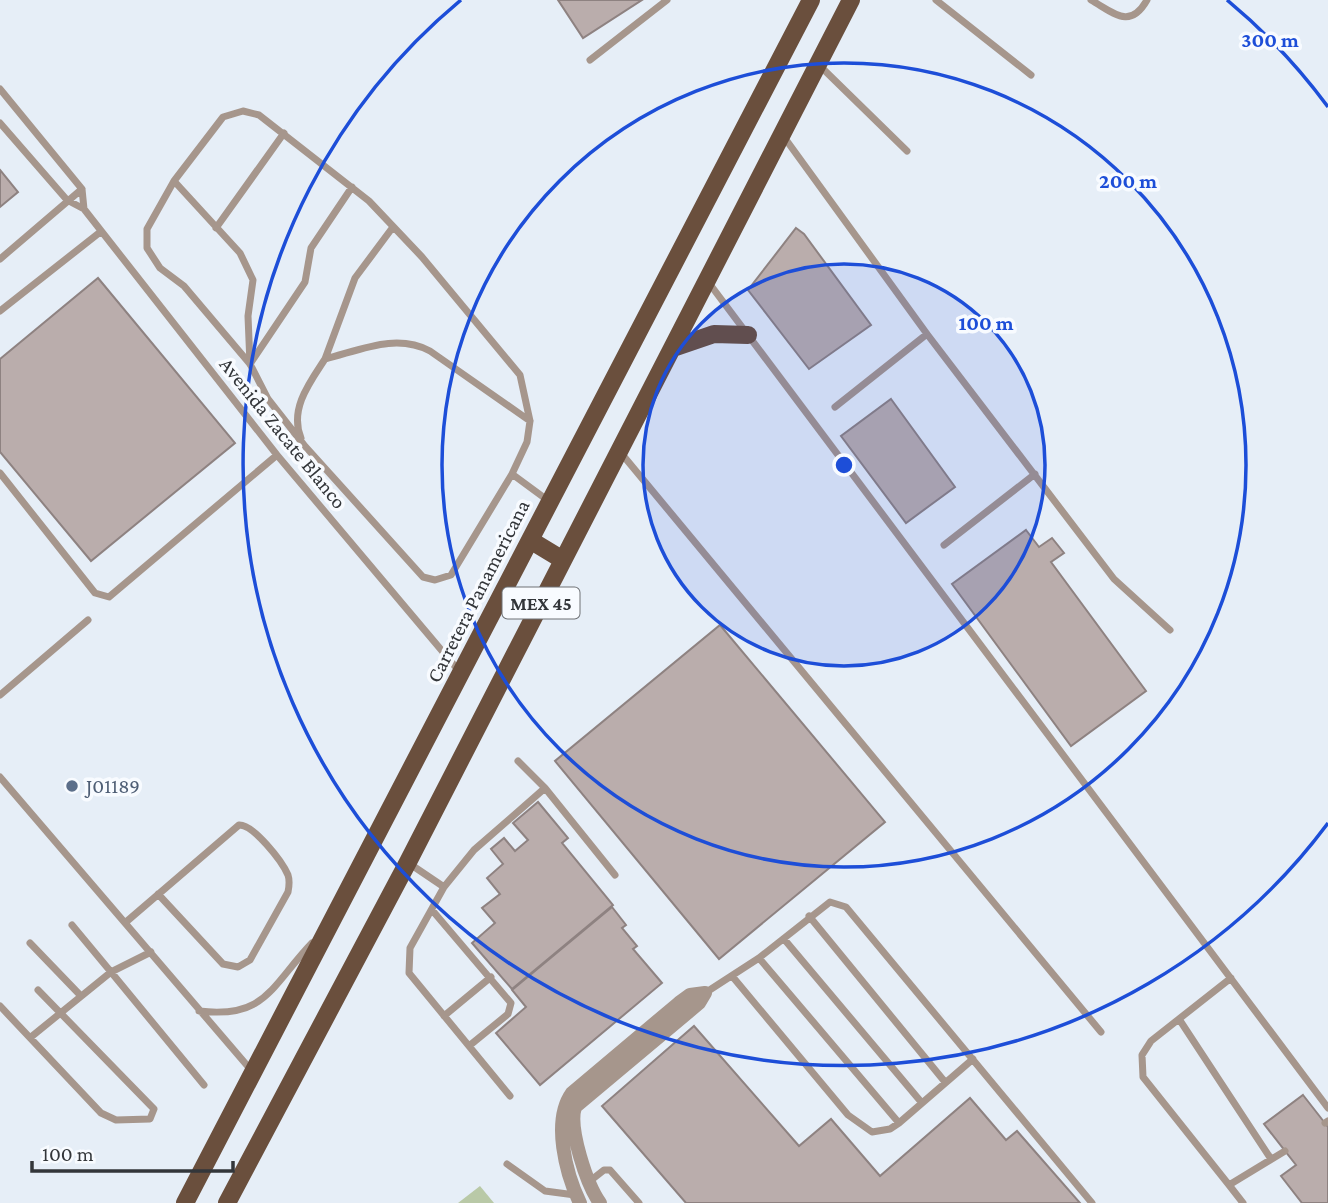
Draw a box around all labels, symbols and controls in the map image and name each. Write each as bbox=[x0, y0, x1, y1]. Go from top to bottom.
text: 300 m bbox=[1241, 28, 1299, 52]
text: 200 m bbox=[1099, 169, 1157, 193]
text: 100 m bbox=[958, 311, 1014, 335]
street label: Avenida Zacate Blanco bbox=[215, 352, 351, 514]
centre of rings bbox=[832, 453, 856, 477]
street label: Carretera Panamericana bbox=[421, 495, 535, 686]
road number: MEX 45 bbox=[503, 588, 580, 618]
place label: J01189 bbox=[84, 774, 140, 798]
marker: J01189 bbox=[64, 778, 80, 794]
scale bar bbox=[32, 1130, 233, 1174]
text: 100 m bbox=[42, 1142, 94, 1166]

